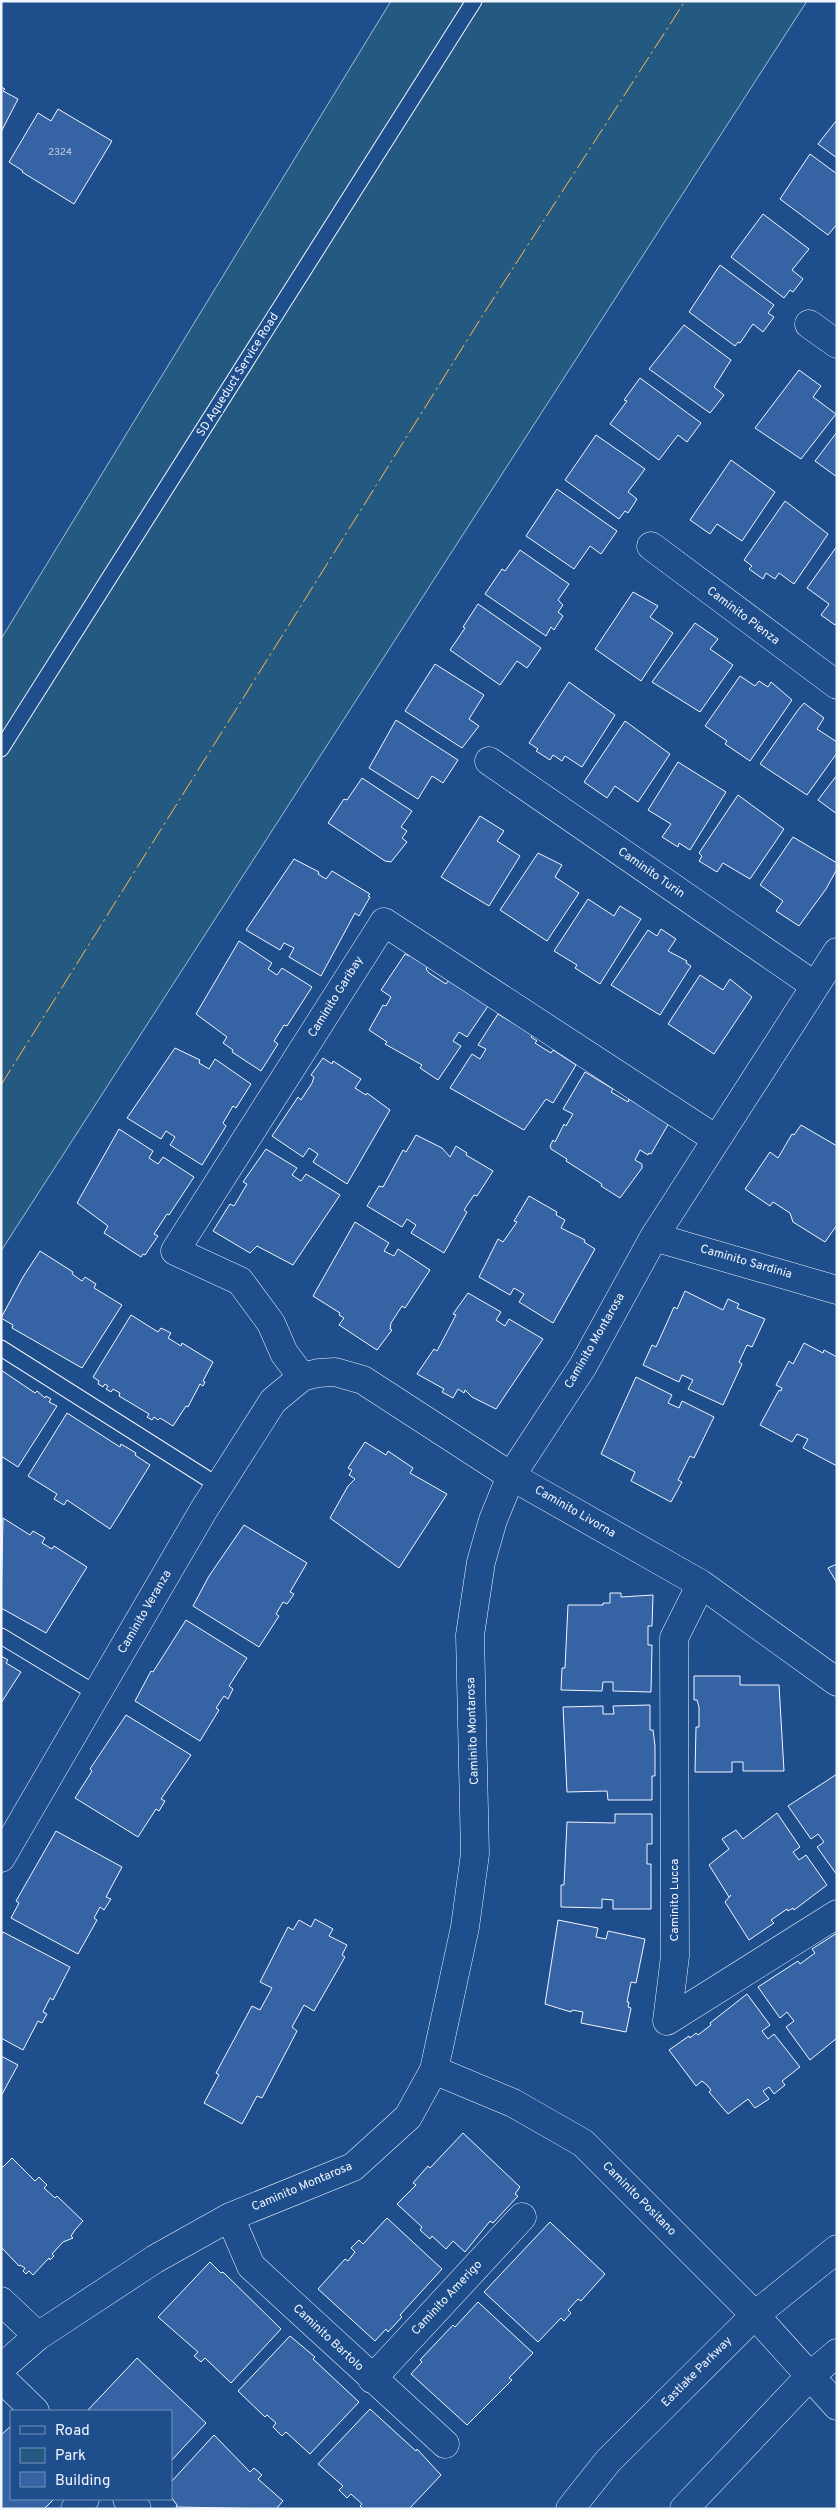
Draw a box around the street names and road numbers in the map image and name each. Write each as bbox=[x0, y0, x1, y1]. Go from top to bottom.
street label: SD Aqueduct Service Road bbox=[193, 310, 283, 440]
street label: Caminito Pienza bbox=[703, 583, 783, 649]
street label: Caminito Turin bbox=[614, 844, 688, 902]
street label: Caminito Garibay bbox=[305, 953, 367, 1041]
street label: Caminito Sardinia bbox=[698, 1241, 794, 1283]
street label: Caminito Montarosa bbox=[561, 1290, 629, 1392]
street label: Caminito Livorna bbox=[531, 1482, 619, 1542]
street label: Caminito Veranza bbox=[115, 1567, 175, 1657]
street label: Caminito Montarosa bbox=[463, 1677, 483, 1785]
street label: Caminito Lucca bbox=[667, 1859, 683, 1941]
street label: Caminito Montarosa bbox=[249, 2159, 355, 2215]
street label: Caminito Positano bbox=[599, 2159, 680, 2240]
street label: Caminito Amerigo bbox=[408, 2257, 486, 2339]
street label: Caminito Bartolo bbox=[289, 2301, 367, 2375]
street label: Eastlake Parkway bbox=[658, 2333, 736, 2411]

